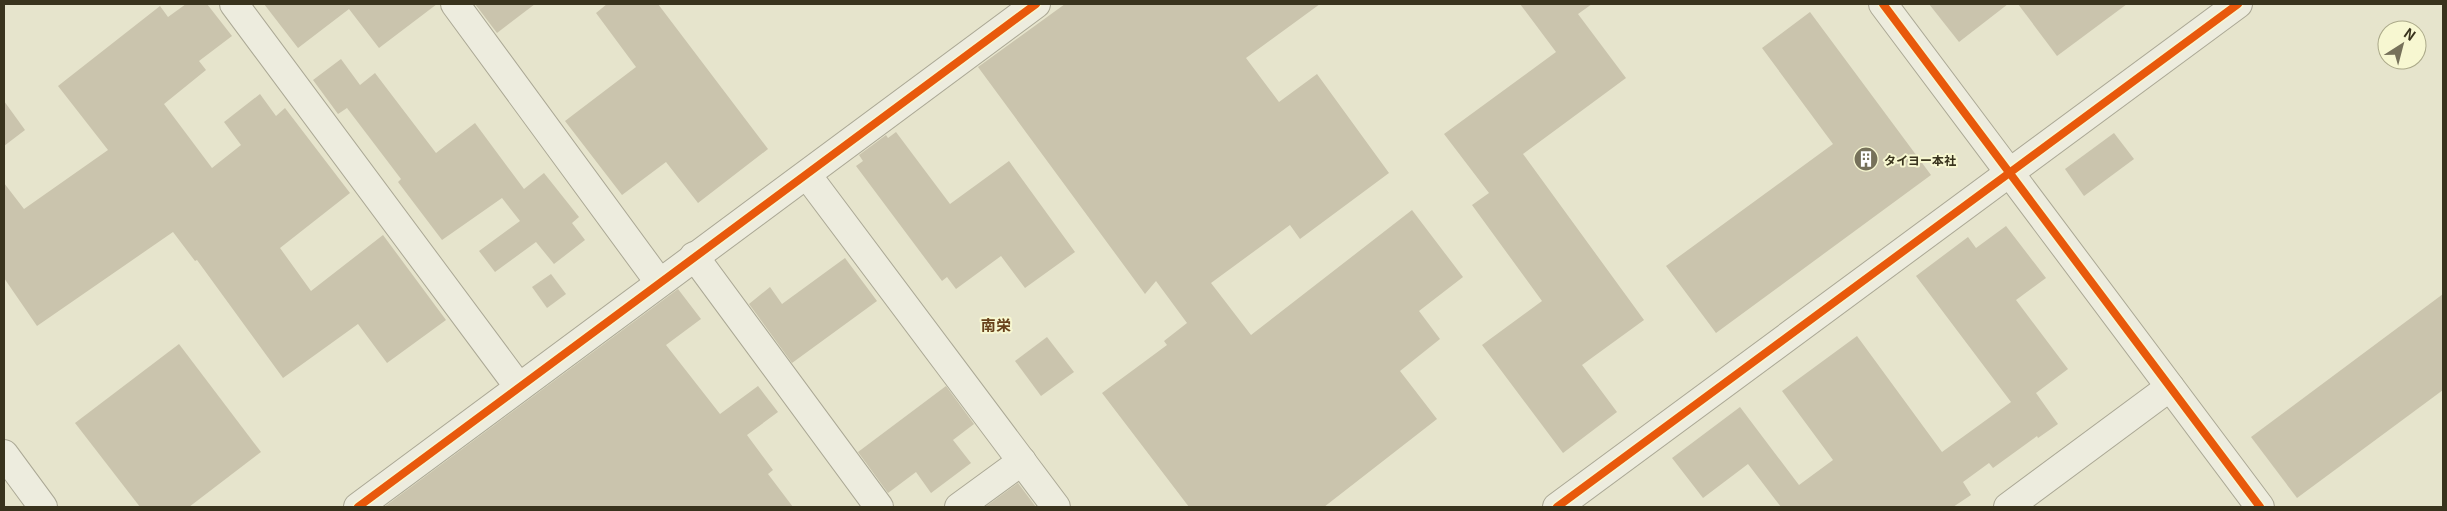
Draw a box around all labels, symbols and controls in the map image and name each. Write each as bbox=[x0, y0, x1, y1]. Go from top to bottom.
north arrow bbox=[2377, 20, 2427, 70]
text: N bbox=[2400, 22, 2420, 45]
building icon: タイヨー本社 bbox=[1853, 146, 1879, 172]
place label: タイヨー本社 bbox=[1884, 151, 1956, 168]
district label: 南栄 bbox=[981, 314, 1011, 335]

